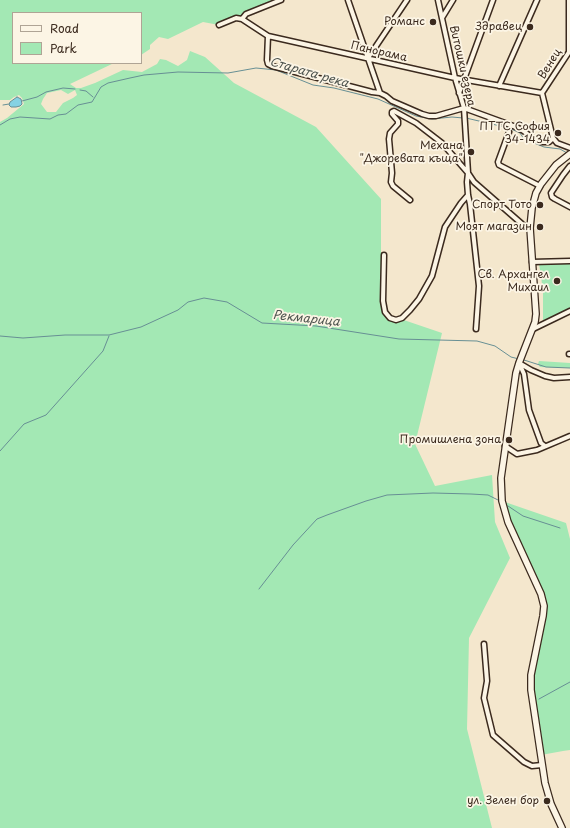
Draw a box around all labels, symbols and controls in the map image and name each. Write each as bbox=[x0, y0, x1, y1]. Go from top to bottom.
legend bbox=[12, 12, 142, 64]
place label: Романс bbox=[384, 15, 425, 29]
marker: Романс bbox=[428, 17, 438, 27]
text: Road bbox=[50, 19, 79, 37]
place label: Здравец bbox=[475, 20, 522, 34]
marker: Здравец bbox=[525, 22, 535, 32]
street label: Витошки езера bbox=[446, 24, 478, 108]
text: Park bbox=[50, 39, 77, 57]
street label: Панорама bbox=[349, 39, 409, 65]
street label: Венец bbox=[536, 46, 564, 82]
water label: Старата река bbox=[268, 55, 350, 91]
place label: ПТТС София 34-1434 bbox=[479, 120, 550, 146]
marker: ПТТС София 34-1434 bbox=[553, 128, 563, 138]
place label: Механа "Джоревата къща" bbox=[359, 139, 463, 165]
marker: Механа "Джоревата къща" bbox=[466, 147, 476, 157]
place label: Спорт Тото bbox=[472, 198, 532, 212]
marker: Спорт Тото bbox=[535, 200, 545, 210]
place label: Моят магазин bbox=[455, 220, 532, 234]
marker: Моят магазин bbox=[535, 222, 545, 232]
place label: Св. Архангел Михаил bbox=[478, 268, 549, 294]
marker: Св. Архангел Михаил bbox=[552, 276, 562, 286]
water label: Рекмарица bbox=[272, 308, 340, 330]
place label: Промишлена зона bbox=[400, 433, 501, 447]
marker: Промишлена зона bbox=[504, 435, 514, 445]
place label: ул. Зелен бор bbox=[467, 794, 539, 808]
marker: ул. Зелен бор bbox=[542, 796, 552, 806]

